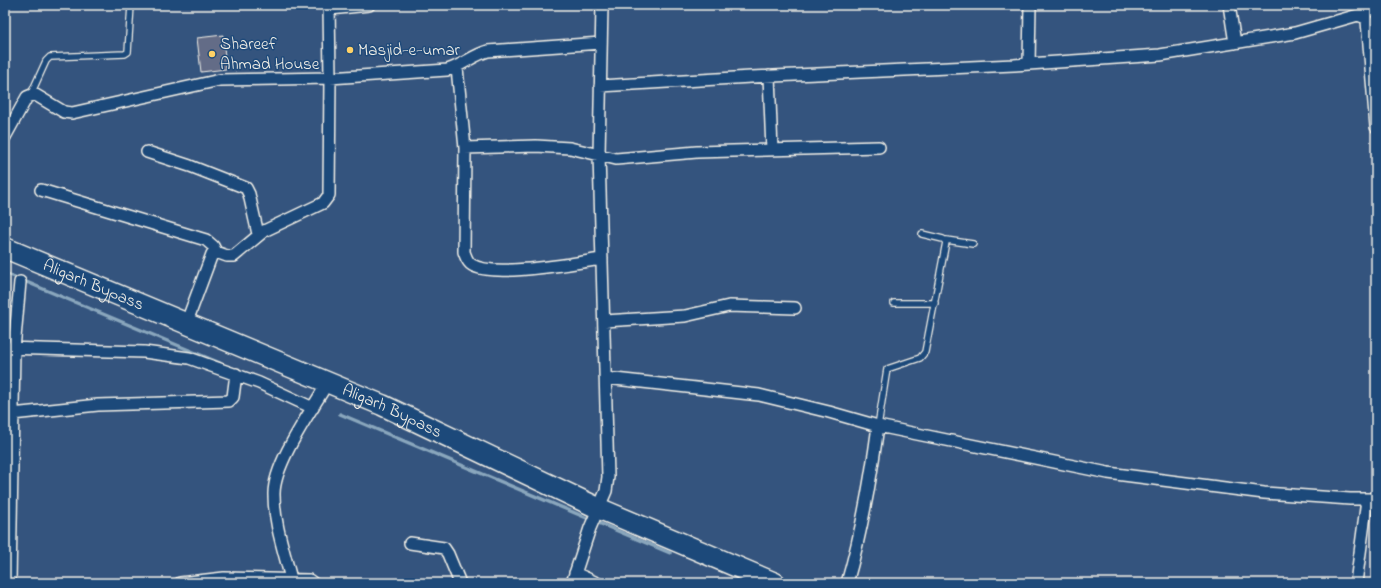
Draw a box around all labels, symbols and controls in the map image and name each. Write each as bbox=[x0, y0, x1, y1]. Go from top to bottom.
place label: Shareef Ahmad House bbox=[220, 32, 320, 77]
place label: Masjid-e-umar bbox=[358, 38, 461, 63]
marker: Masjid-e-umar bbox=[345, 45, 355, 55]
marker: Shareef Ahmad House bbox=[207, 49, 217, 59]
street label: Aligarh Bypass bbox=[39, 253, 148, 317]
street label: Aligarh Bypass bbox=[338, 377, 446, 444]

